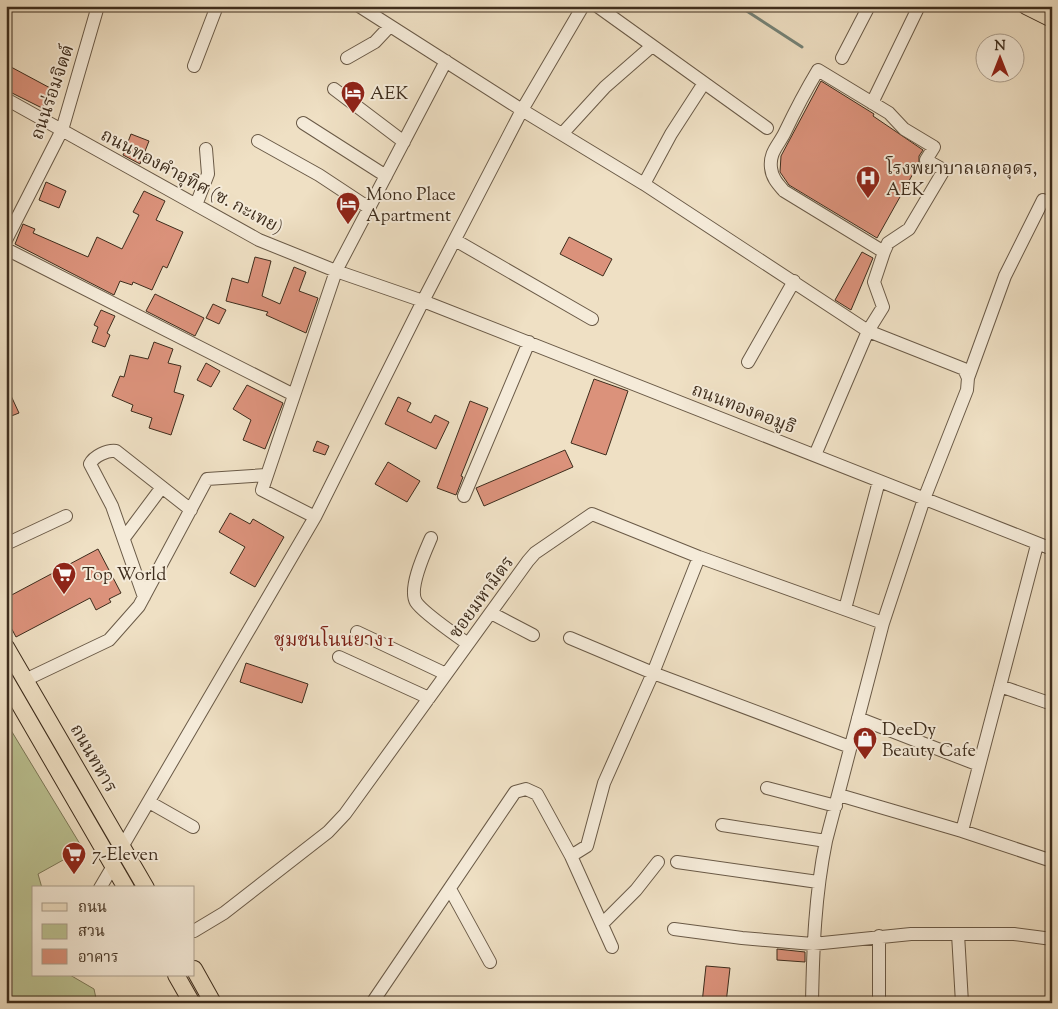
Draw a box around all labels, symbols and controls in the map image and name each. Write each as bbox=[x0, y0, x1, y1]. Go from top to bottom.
north arrow bbox=[976, 32, 1026, 82]
text: N bbox=[994, 37, 1006, 57]
street label: ถนนร่อมจิตต์ bbox=[25, 41, 82, 144]
hotel icon: AEK bbox=[340, 80, 366, 114]
place label: AEK bbox=[370, 82, 409, 108]
street label: ถนนทองคำอุทิศ (ซ. กะเทย) bbox=[95, 124, 287, 242]
place label: โรงพยาบาลเอกอุดร, AEK bbox=[885, 155, 1037, 204]
hospital icon: โรงพยาบาลเอกอุดร, AEK bbox=[855, 165, 881, 199]
place label: Mono Place Apartment bbox=[366, 183, 456, 230]
hotel icon: Mono Place Apartment bbox=[335, 191, 361, 225]
street label: ถนนทองคอมูธิ bbox=[687, 378, 799, 442]
street label: ซอยมหามิตร bbox=[444, 552, 521, 645]
supermarket icon: Top World bbox=[51, 561, 77, 595]
place label: Top World bbox=[82, 563, 166, 589]
district label: ชุมชนโนนยาง 1 bbox=[274, 625, 395, 655]
place label: DeeDy Beauty Cafe bbox=[882, 718, 976, 765]
street label: ถนนทหาร bbox=[62, 720, 122, 798]
shop icon: DeeDy Beauty Cafe bbox=[852, 726, 878, 760]
supermarket icon: 7-Eleven bbox=[61, 841, 87, 875]
place label: 7-Eleven bbox=[92, 843, 159, 869]
legend bbox=[32, 886, 195, 976]
text: ถนน bbox=[78, 898, 107, 919]
text: สวน bbox=[78, 922, 105, 943]
text: อาคาร bbox=[78, 948, 118, 969]

